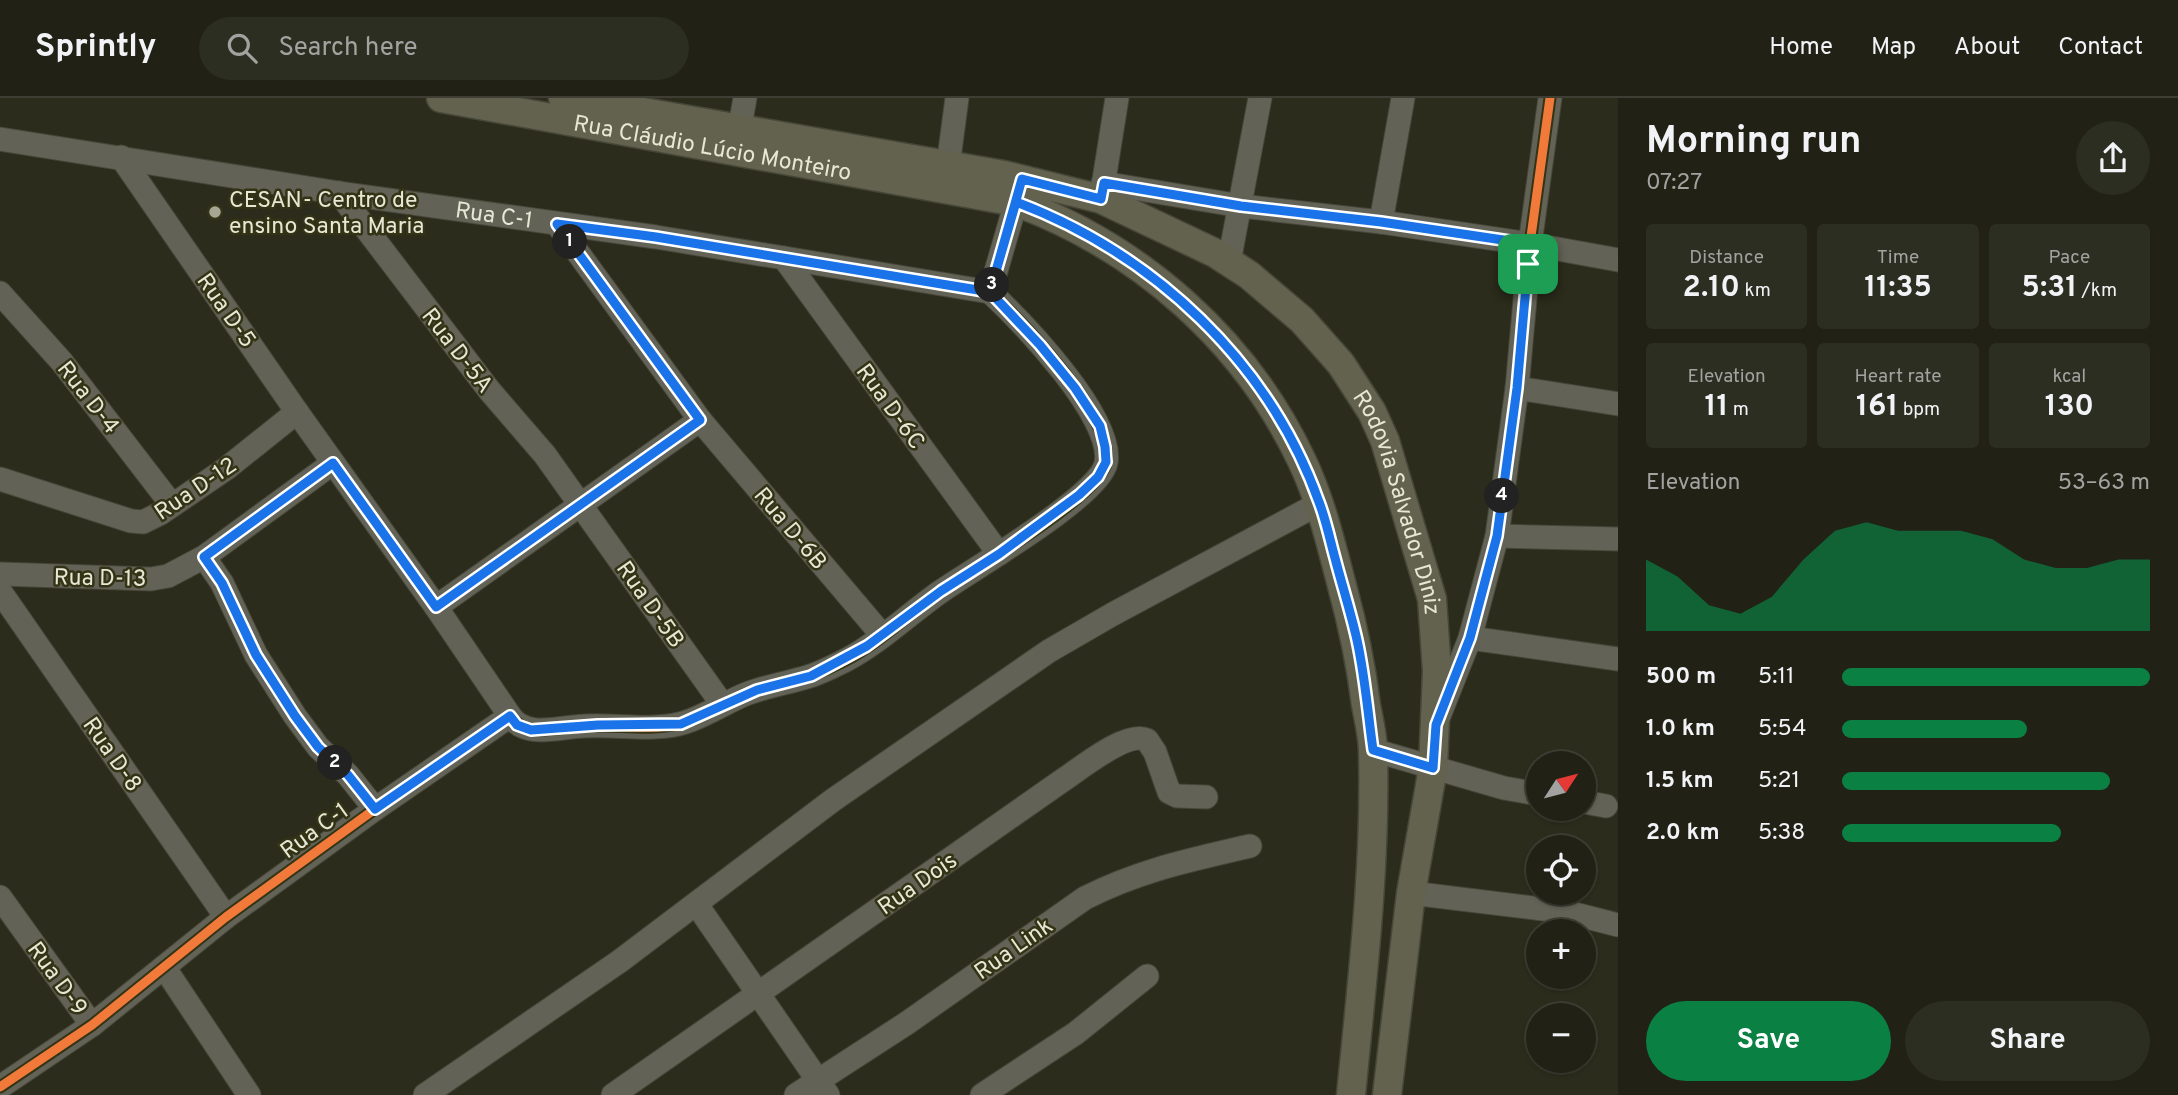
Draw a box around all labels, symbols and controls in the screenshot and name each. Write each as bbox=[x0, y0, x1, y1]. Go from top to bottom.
search box bbox=[199, 17, 689, 80]
text: Sprintly bbox=[35, 27, 157, 69]
icon: search bbox=[223, 29, 261, 67]
text: Search here bbox=[279, 32, 418, 65]
text: Home bbox=[1769, 33, 1833, 63]
text: Map bbox=[1871, 33, 1916, 63]
text: About bbox=[1954, 33, 2020, 63]
text: Contact bbox=[2058, 33, 2143, 63]
street label: Rua Cláudio Lúcio Monteiro bbox=[571, 110, 853, 189]
text: Morning run bbox=[1646, 118, 1862, 167]
button: share bbox=[2076, 121, 2150, 195]
text: 07:27 bbox=[1646, 169, 1702, 198]
place label: CESAN- Centro de ensino Santa Maria bbox=[229, 187, 424, 242]
street label: Rua C-1 bbox=[453, 197, 534, 237]
marker: CESAN- Centro de ensino Santa Maria bbox=[207, 204, 223, 220]
pin: 1 bbox=[552, 225, 588, 260]
text: 1 bbox=[566, 229, 573, 253]
pin bbox=[1498, 234, 1558, 294]
icon: arrive bbox=[1509, 245, 1547, 283]
text: Distance bbox=[1689, 246, 1764, 270]
text: Time bbox=[1877, 246, 1919, 270]
text: Pace bbox=[2048, 246, 2090, 270]
street label: Rua D-5 bbox=[189, 268, 261, 354]
pin: 3 bbox=[974, 268, 1010, 302]
text: 2.10 bbox=[1683, 270, 1740, 307]
text: 11:35 bbox=[1864, 270, 1932, 307]
text: 5:31 bbox=[2022, 270, 2077, 307]
text: 3 bbox=[986, 272, 997, 296]
text: km bbox=[1740, 279, 1771, 303]
text: /km bbox=[2077, 279, 2117, 303]
street label: Rua D-5A bbox=[414, 303, 498, 400]
street label: Rua D-4 bbox=[50, 356, 125, 441]
street label: Rua D-6C bbox=[848, 359, 930, 456]
text: Elevation bbox=[1688, 365, 1766, 389]
text: Heart rate bbox=[1855, 365, 1941, 389]
text: kcal bbox=[2052, 365, 2086, 389]
street label: Rodovia Salvador Diniz bbox=[1345, 385, 1445, 616]
text: 11 bbox=[1704, 389, 1728, 426]
text: 161 bbox=[1856, 389, 1898, 426]
text: 130 bbox=[2045, 389, 2094, 426]
text: m bbox=[1728, 398, 1749, 422]
text: bpm bbox=[1898, 398, 1940, 422]
street label: Rua D-12 bbox=[150, 452, 243, 528]
text: Elevation bbox=[1646, 469, 1741, 498]
text: 53–63 m bbox=[2058, 469, 2150, 498]
pin: 4 bbox=[1484, 478, 1520, 514]
street label: Rua D-6B bbox=[746, 482, 832, 577]
text: 4 bbox=[1495, 483, 1508, 507]
street label: Rua D-5B bbox=[608, 556, 689, 655]
street label: Rua D-13 bbox=[53, 564, 147, 595]
text: 500 m bbox=[1646, 663, 1716, 692]
text: 5:11 bbox=[1758, 663, 1795, 692]
street label: Rua D-8 bbox=[75, 713, 147, 798]
text: 1.0 km bbox=[1646, 715, 1715, 744]
text: 5:54 bbox=[1758, 715, 1806, 744]
pin: 2 bbox=[318, 746, 352, 780]
text: 2 bbox=[329, 750, 340, 774]
north arrow bbox=[1526, 751, 1596, 821]
map controls bbox=[1526, 751, 1596, 1073]
text: 1.5 km bbox=[1646, 767, 1714, 796]
text: 5:21 bbox=[1758, 767, 1800, 796]
street label: Rua C-1 bbox=[275, 797, 355, 867]
text: 2.0 km bbox=[1646, 819, 1720, 848]
text: 5:38 bbox=[1758, 819, 1805, 848]
button: locate bbox=[1526, 835, 1596, 905]
street label: Rua Dois bbox=[873, 847, 964, 923]
street label: Rua Link bbox=[969, 913, 1059, 988]
button: + bbox=[1526, 919, 1596, 989]
street label: Rua D-9 bbox=[20, 937, 92, 1022]
button: Save bbox=[1646, 1001, 1891, 1081]
button: Share bbox=[1905, 1001, 2150, 1081]
button: − bbox=[1526, 1003, 1596, 1073]

